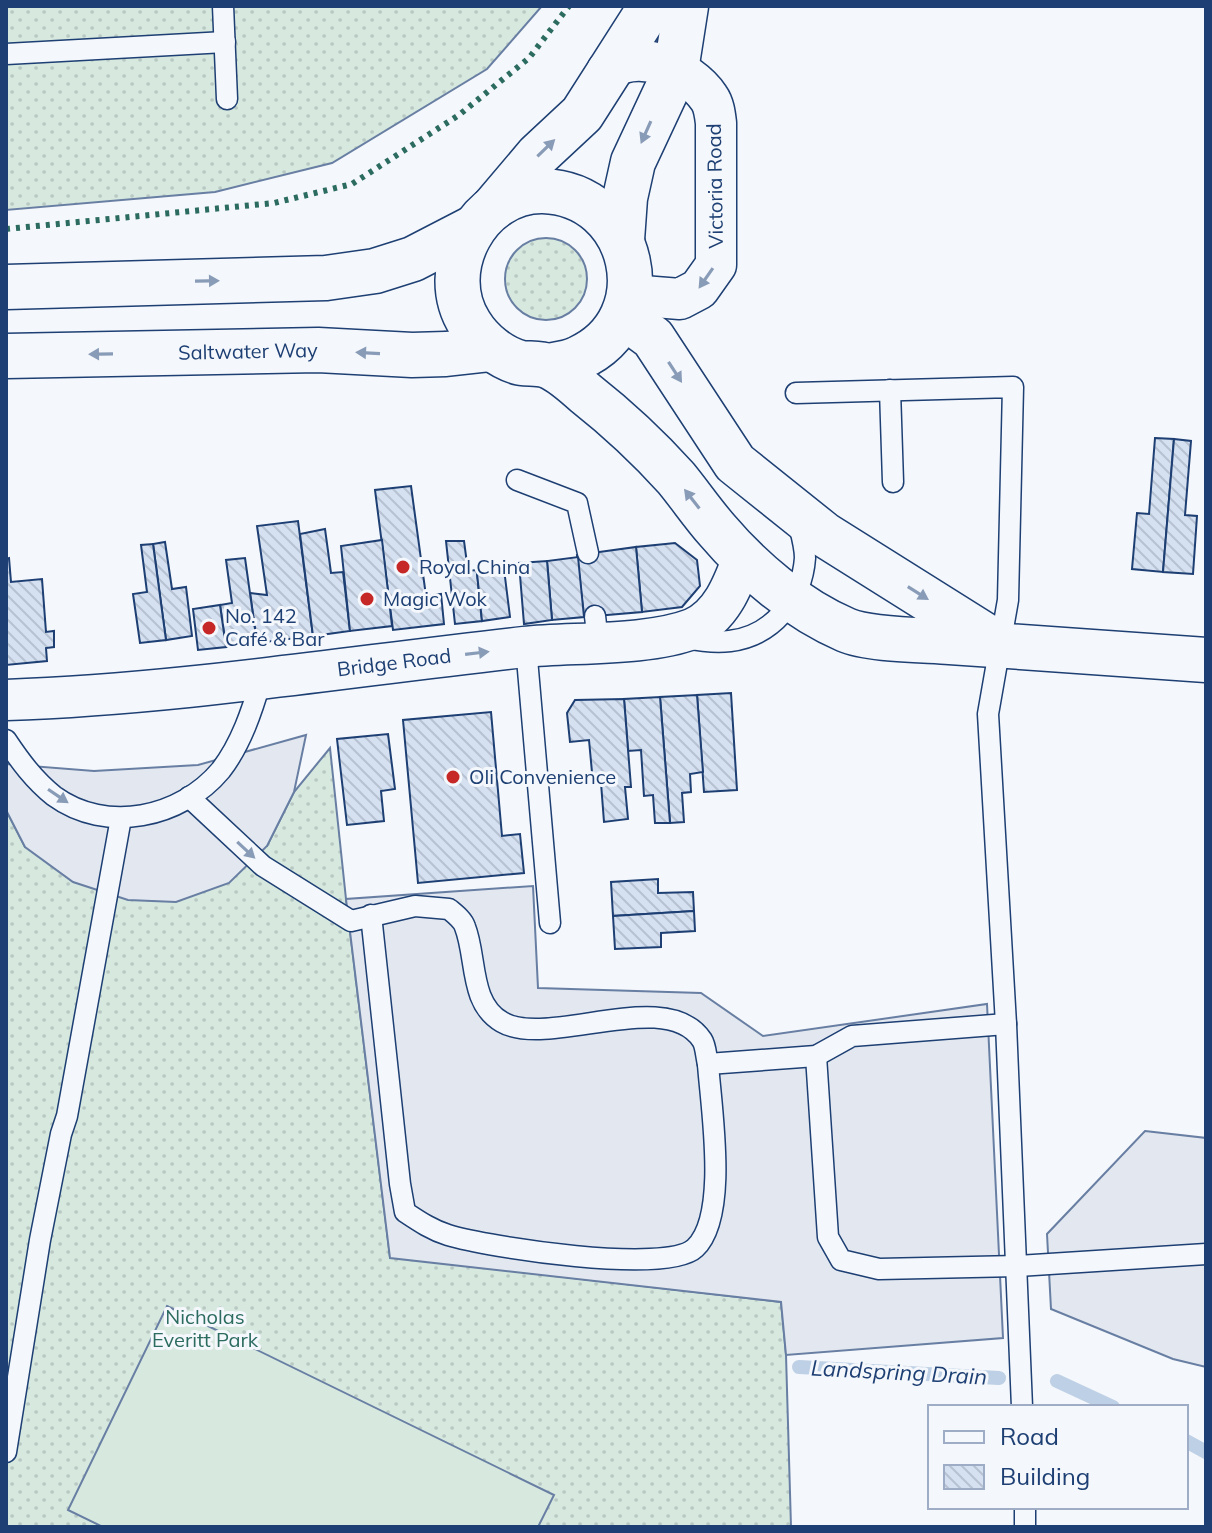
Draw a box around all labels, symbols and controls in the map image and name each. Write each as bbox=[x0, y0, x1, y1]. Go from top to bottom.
one-way arrow bbox=[640, 121, 653, 144]
street label: Victoria Road bbox=[701, 123, 728, 249]
one-way arrow bbox=[536, 140, 555, 158]
one-way arrow bbox=[699, 268, 714, 289]
one-way arrow bbox=[195, 275, 220, 287]
street label: Saltwater Way bbox=[178, 337, 318, 365]
one-way arrow bbox=[355, 346, 380, 359]
one-way arrow bbox=[88, 348, 113, 360]
one-way arrow bbox=[668, 361, 683, 382]
one-way arrow bbox=[684, 489, 701, 509]
place label: Royal China bbox=[419, 554, 530, 579]
marker: Royal China bbox=[394, 558, 412, 576]
place label: Magic Wok bbox=[383, 586, 488, 611]
one-way arrow bbox=[907, 586, 929, 600]
marker: Magic Wok bbox=[358, 590, 376, 608]
place label: No. 142 Café & Bar bbox=[225, 603, 325, 651]
marker: No. 142 Café & Bar bbox=[200, 619, 218, 637]
street label: Bridge Road bbox=[335, 643, 452, 682]
one-way arrow bbox=[465, 646, 490, 659]
place label: Oli Convenience bbox=[469, 764, 616, 789]
marker: Oli Convenience bbox=[444, 768, 462, 786]
one-way arrow bbox=[47, 788, 69, 804]
one-way arrow bbox=[237, 841, 256, 859]
park label: Nicholas Everitt Park bbox=[152, 1304, 259, 1352]
water label: Landspring Drain bbox=[810, 1353, 988, 1391]
legend bbox=[928, 1405, 1188, 1509]
text: Road bbox=[1000, 1421, 1059, 1451]
text: Building bbox=[1000, 1461, 1090, 1491]

